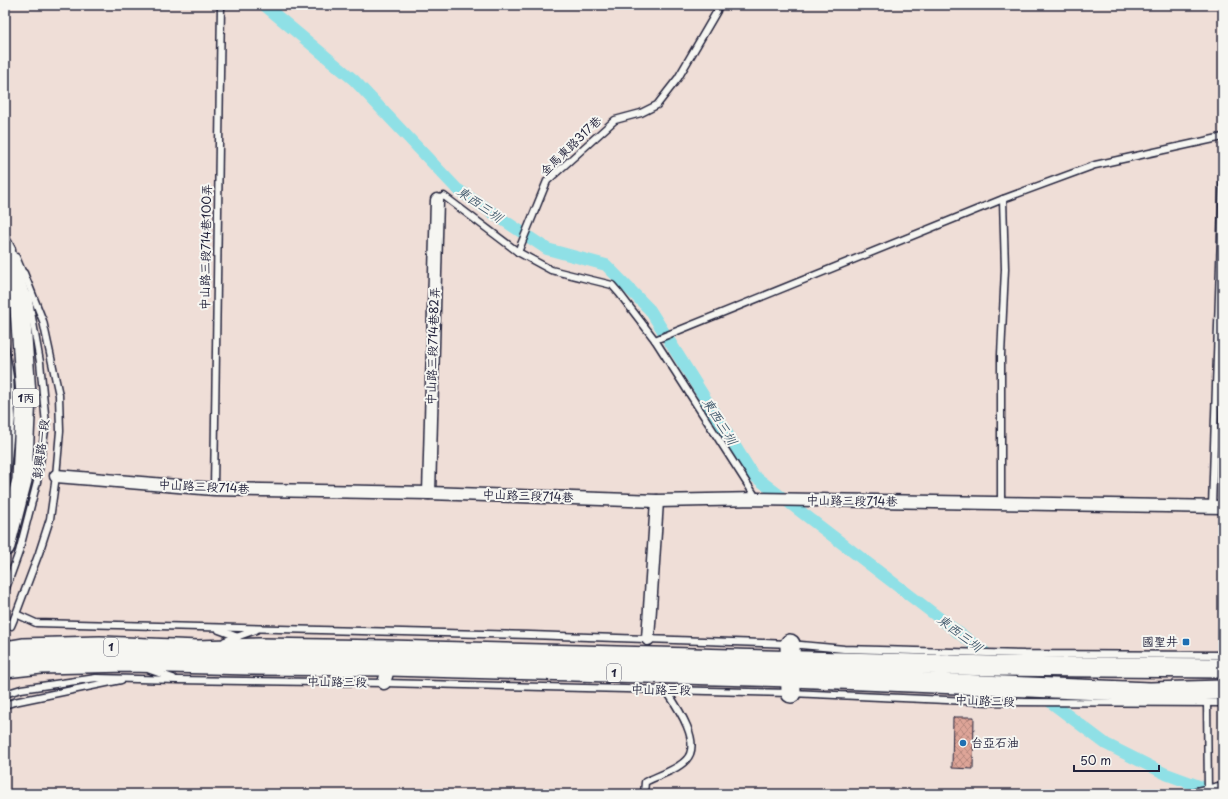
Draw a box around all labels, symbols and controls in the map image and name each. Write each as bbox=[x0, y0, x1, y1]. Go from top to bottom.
street label: 金馬東路317巷 bbox=[536, 111, 605, 179]
water label: 東西三圳 bbox=[454, 181, 509, 227]
street label: 中山路三段714巷100弄 bbox=[195, 184, 215, 310]
street label: 中山路三段714巷82弄 bbox=[421, 287, 443, 405]
road number: 1丙 bbox=[13, 389, 39, 407]
water label: 東西三圳 bbox=[699, 394, 743, 450]
street label: 彰興路一段 bbox=[27, 418, 53, 480]
street label: 中山路三段714巷 bbox=[158, 475, 250, 497]
street label: 中山路三段714巷 bbox=[482, 484, 574, 506]
street label: 中山路三段714巷 bbox=[806, 490, 898, 510]
water label: 東西三圳 bbox=[934, 609, 988, 657]
place label: 國聖井 bbox=[1142, 632, 1178, 650]
marker: 國聖井 bbox=[1181, 637, 1191, 647]
road number: 1 bbox=[104, 638, 118, 656]
road number: 1 bbox=[607, 664, 621, 682]
street label: 中山路三段 bbox=[307, 671, 367, 691]
street label: 中山路三段 bbox=[631, 679, 691, 699]
street label: 中山路三段 bbox=[955, 690, 1015, 710]
place label: 台亞石油 bbox=[971, 733, 1019, 751]
marker: 台亞石油 bbox=[958, 738, 968, 748]
scale bar bbox=[1074, 747, 1159, 773]
text: 50 m bbox=[1080, 751, 1111, 769]

